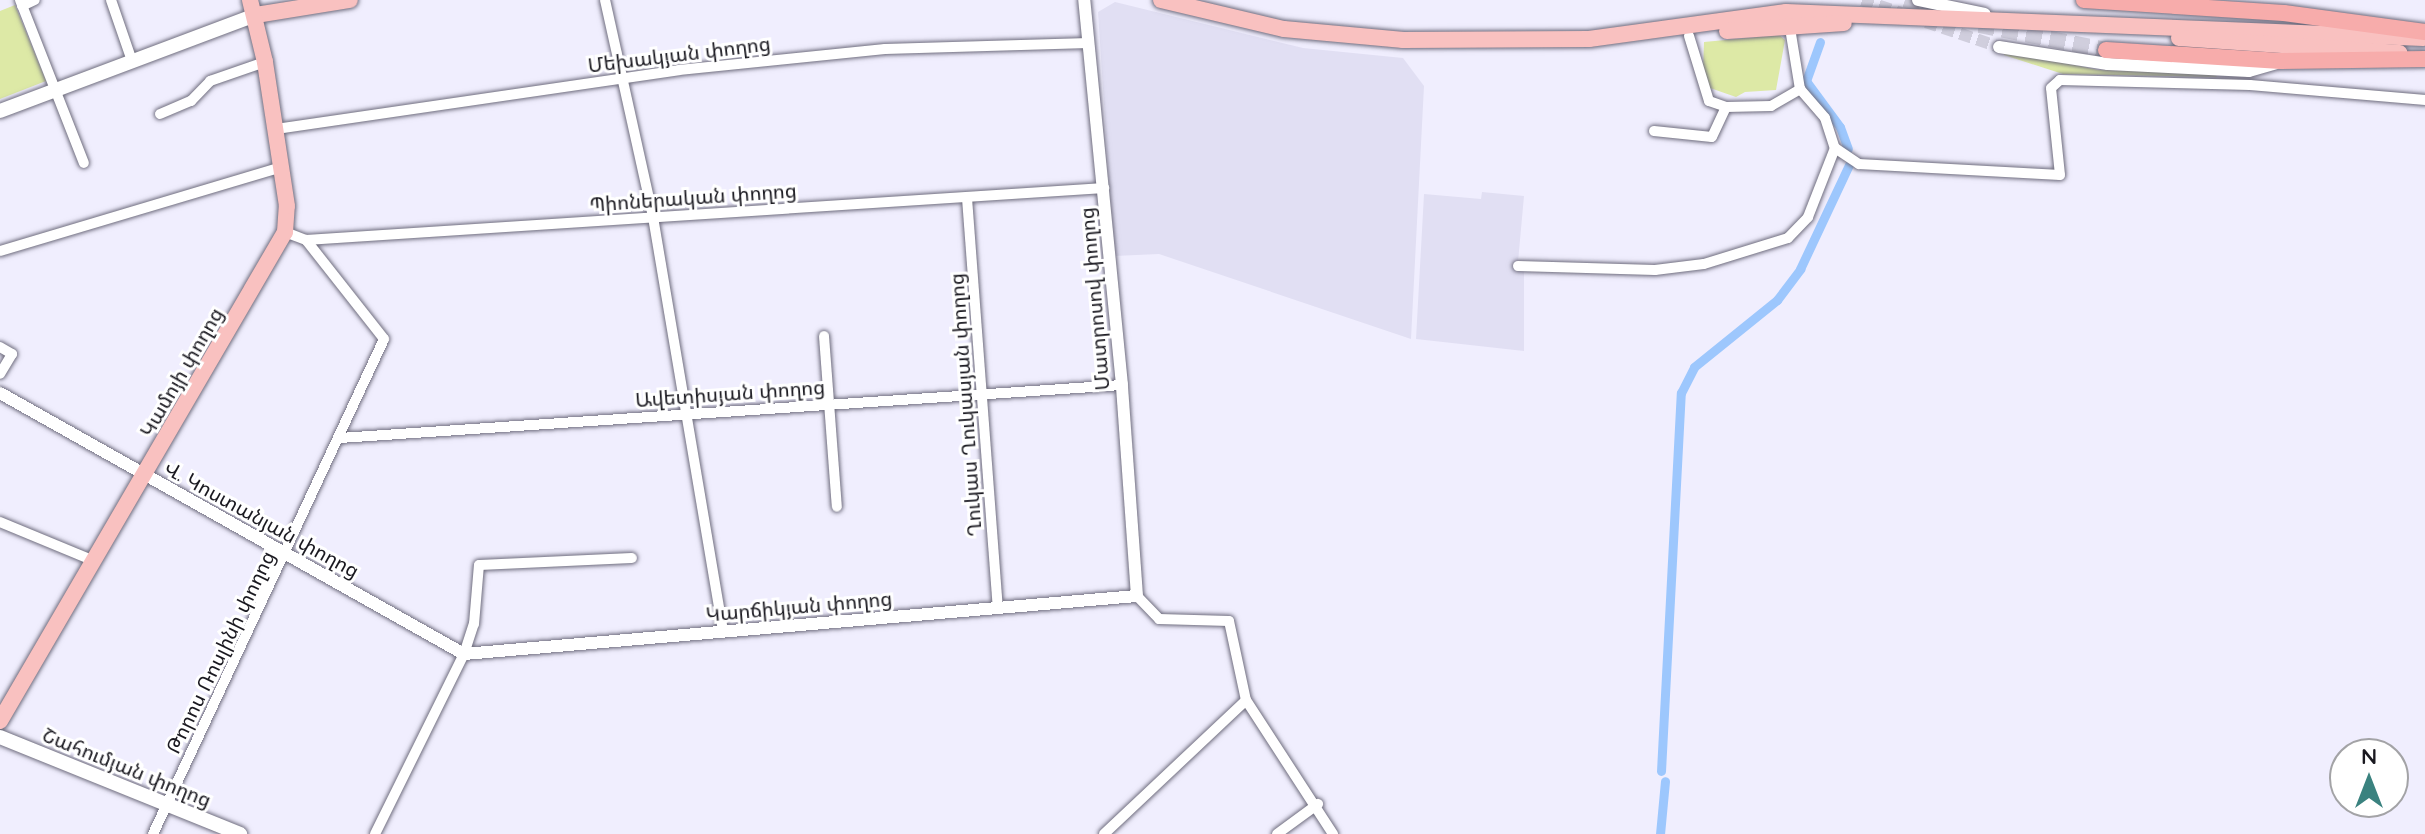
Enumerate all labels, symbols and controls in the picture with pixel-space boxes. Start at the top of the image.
street label: Մեխակյան փողոց [586,31,772,77]
street label: Պիոներական փողոց [589,178,797,216]
street label: Մատրոսով փողոց [1074,206,1114,392]
street label: Ղուկաս Ղուկասյան փողոց [944,273,986,537]
street label: Կամոյի փողոց [134,303,228,441]
street label: Ավետիսյան փողոց [634,374,826,412]
street label: Վ. Կոստանյան փողոց [160,455,364,583]
street label: Թորոս Ռոսլինի փողոց [160,547,280,757]
street label: Կարճիկյան փողոց [705,586,893,626]
street label: Շահումյան փողոց [39,722,215,812]
north arrow [2329,738,2409,818]
text: N [2361,742,2377,770]

